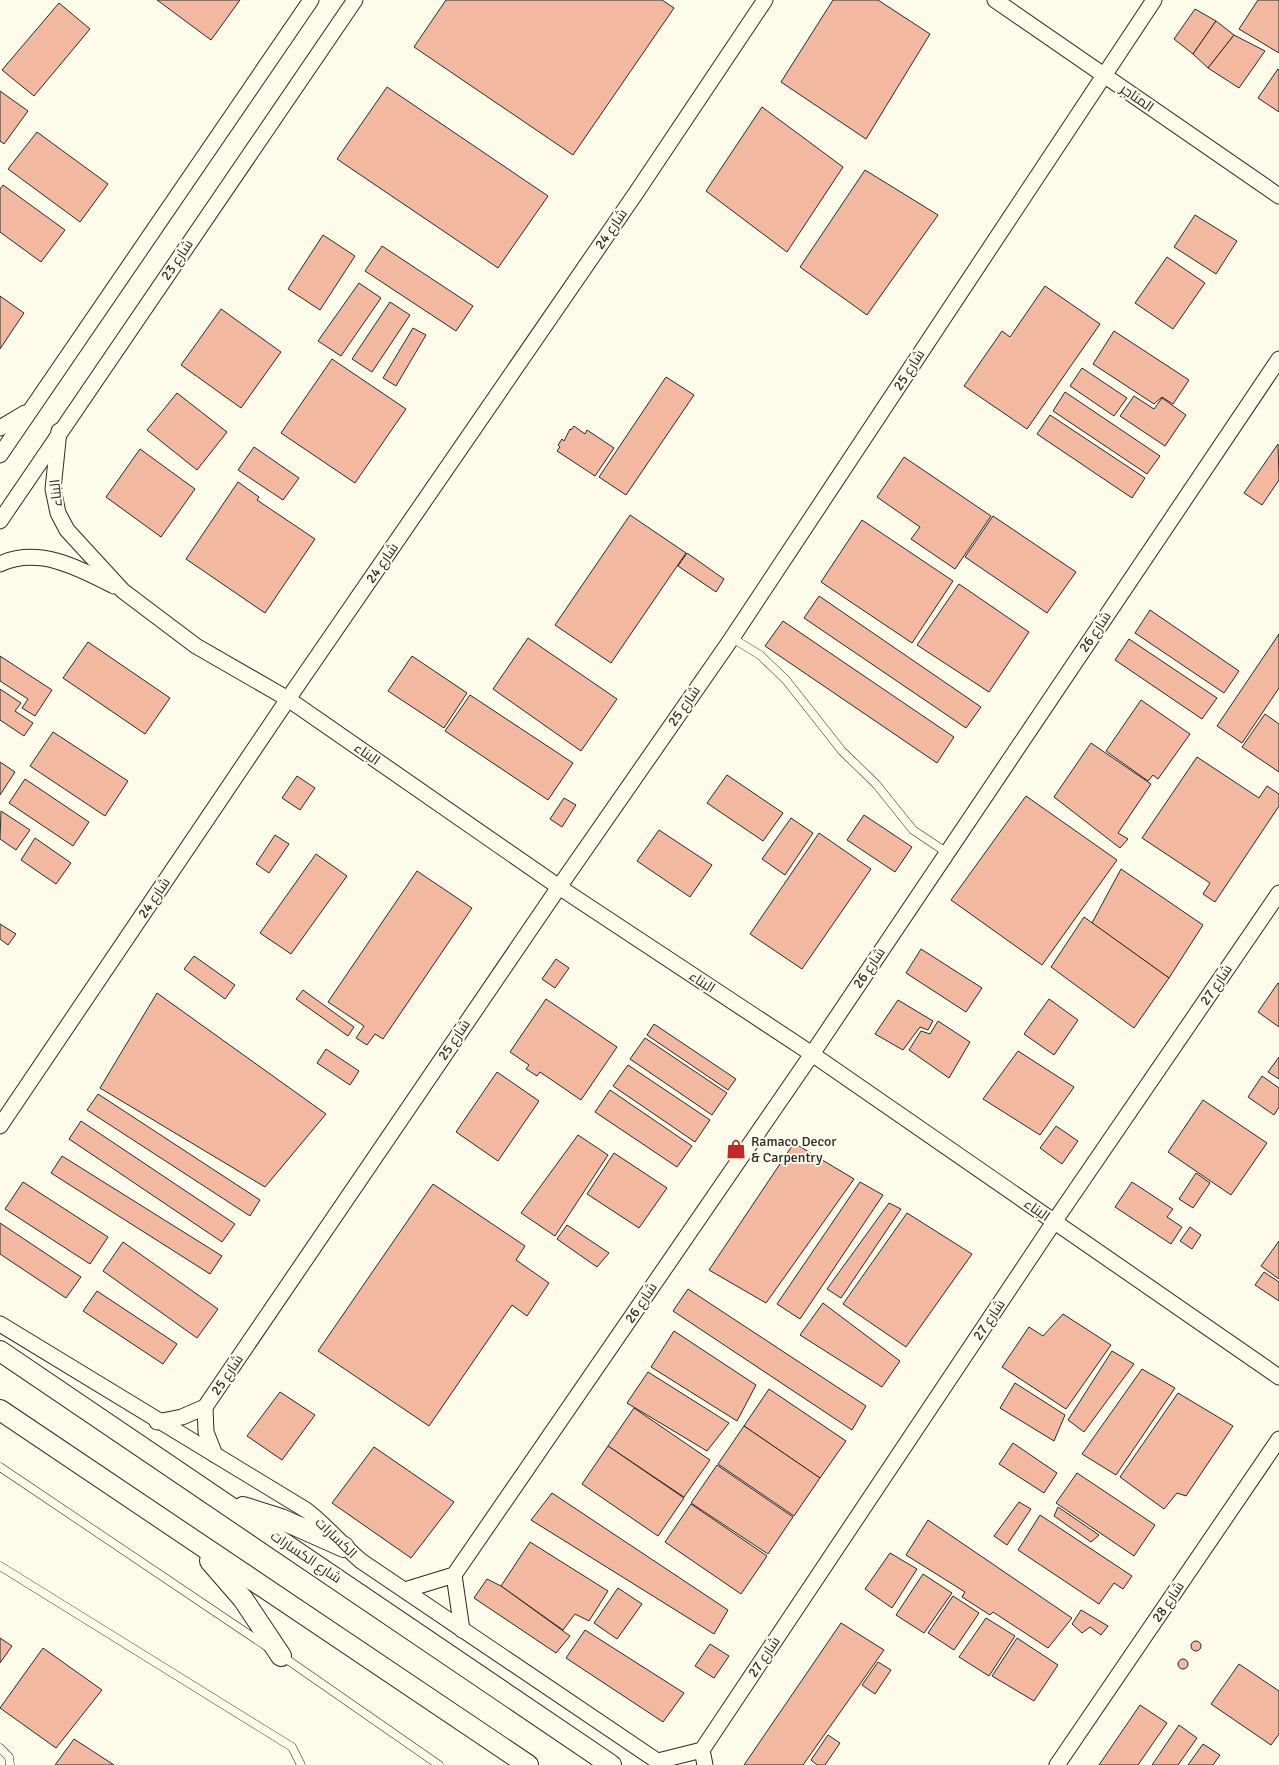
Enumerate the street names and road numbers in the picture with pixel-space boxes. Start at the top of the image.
street label: المناجر [1116,80,1157,116]
street label: شارع 24 [591,206,631,252]
street label: شارع 23 [157,236,197,284]
street label: شارع 25 [890,346,928,394]
street label: البناء [46,478,66,508]
street label: شارع 24 [362,540,402,586]
street label: شارع 26 [1075,608,1115,656]
street label: شارع 25 [664,683,704,729]
street label: البناء [351,739,383,769]
street label: شارع 24 [134,874,174,922]
street label: شارع 26 [849,944,889,992]
street label: شارع 27 [1196,961,1236,1009]
street label: البناء [686,967,718,997]
street label: شارع 25 [434,1016,474,1064]
street label: البناء [1021,1195,1053,1225]
street label: شارع 26 [621,1279,661,1327]
street label: شارع 27 [969,1296,1009,1344]
street label: شارع 25 [207,1351,247,1399]
street label: الكسارات [312,1514,360,1562]
street label: شارع الكسارات [267,1527,345,1587]
street label: شارع 28 [1148,1578,1188,1626]
street label: شارع 27 [744,1633,784,1681]

